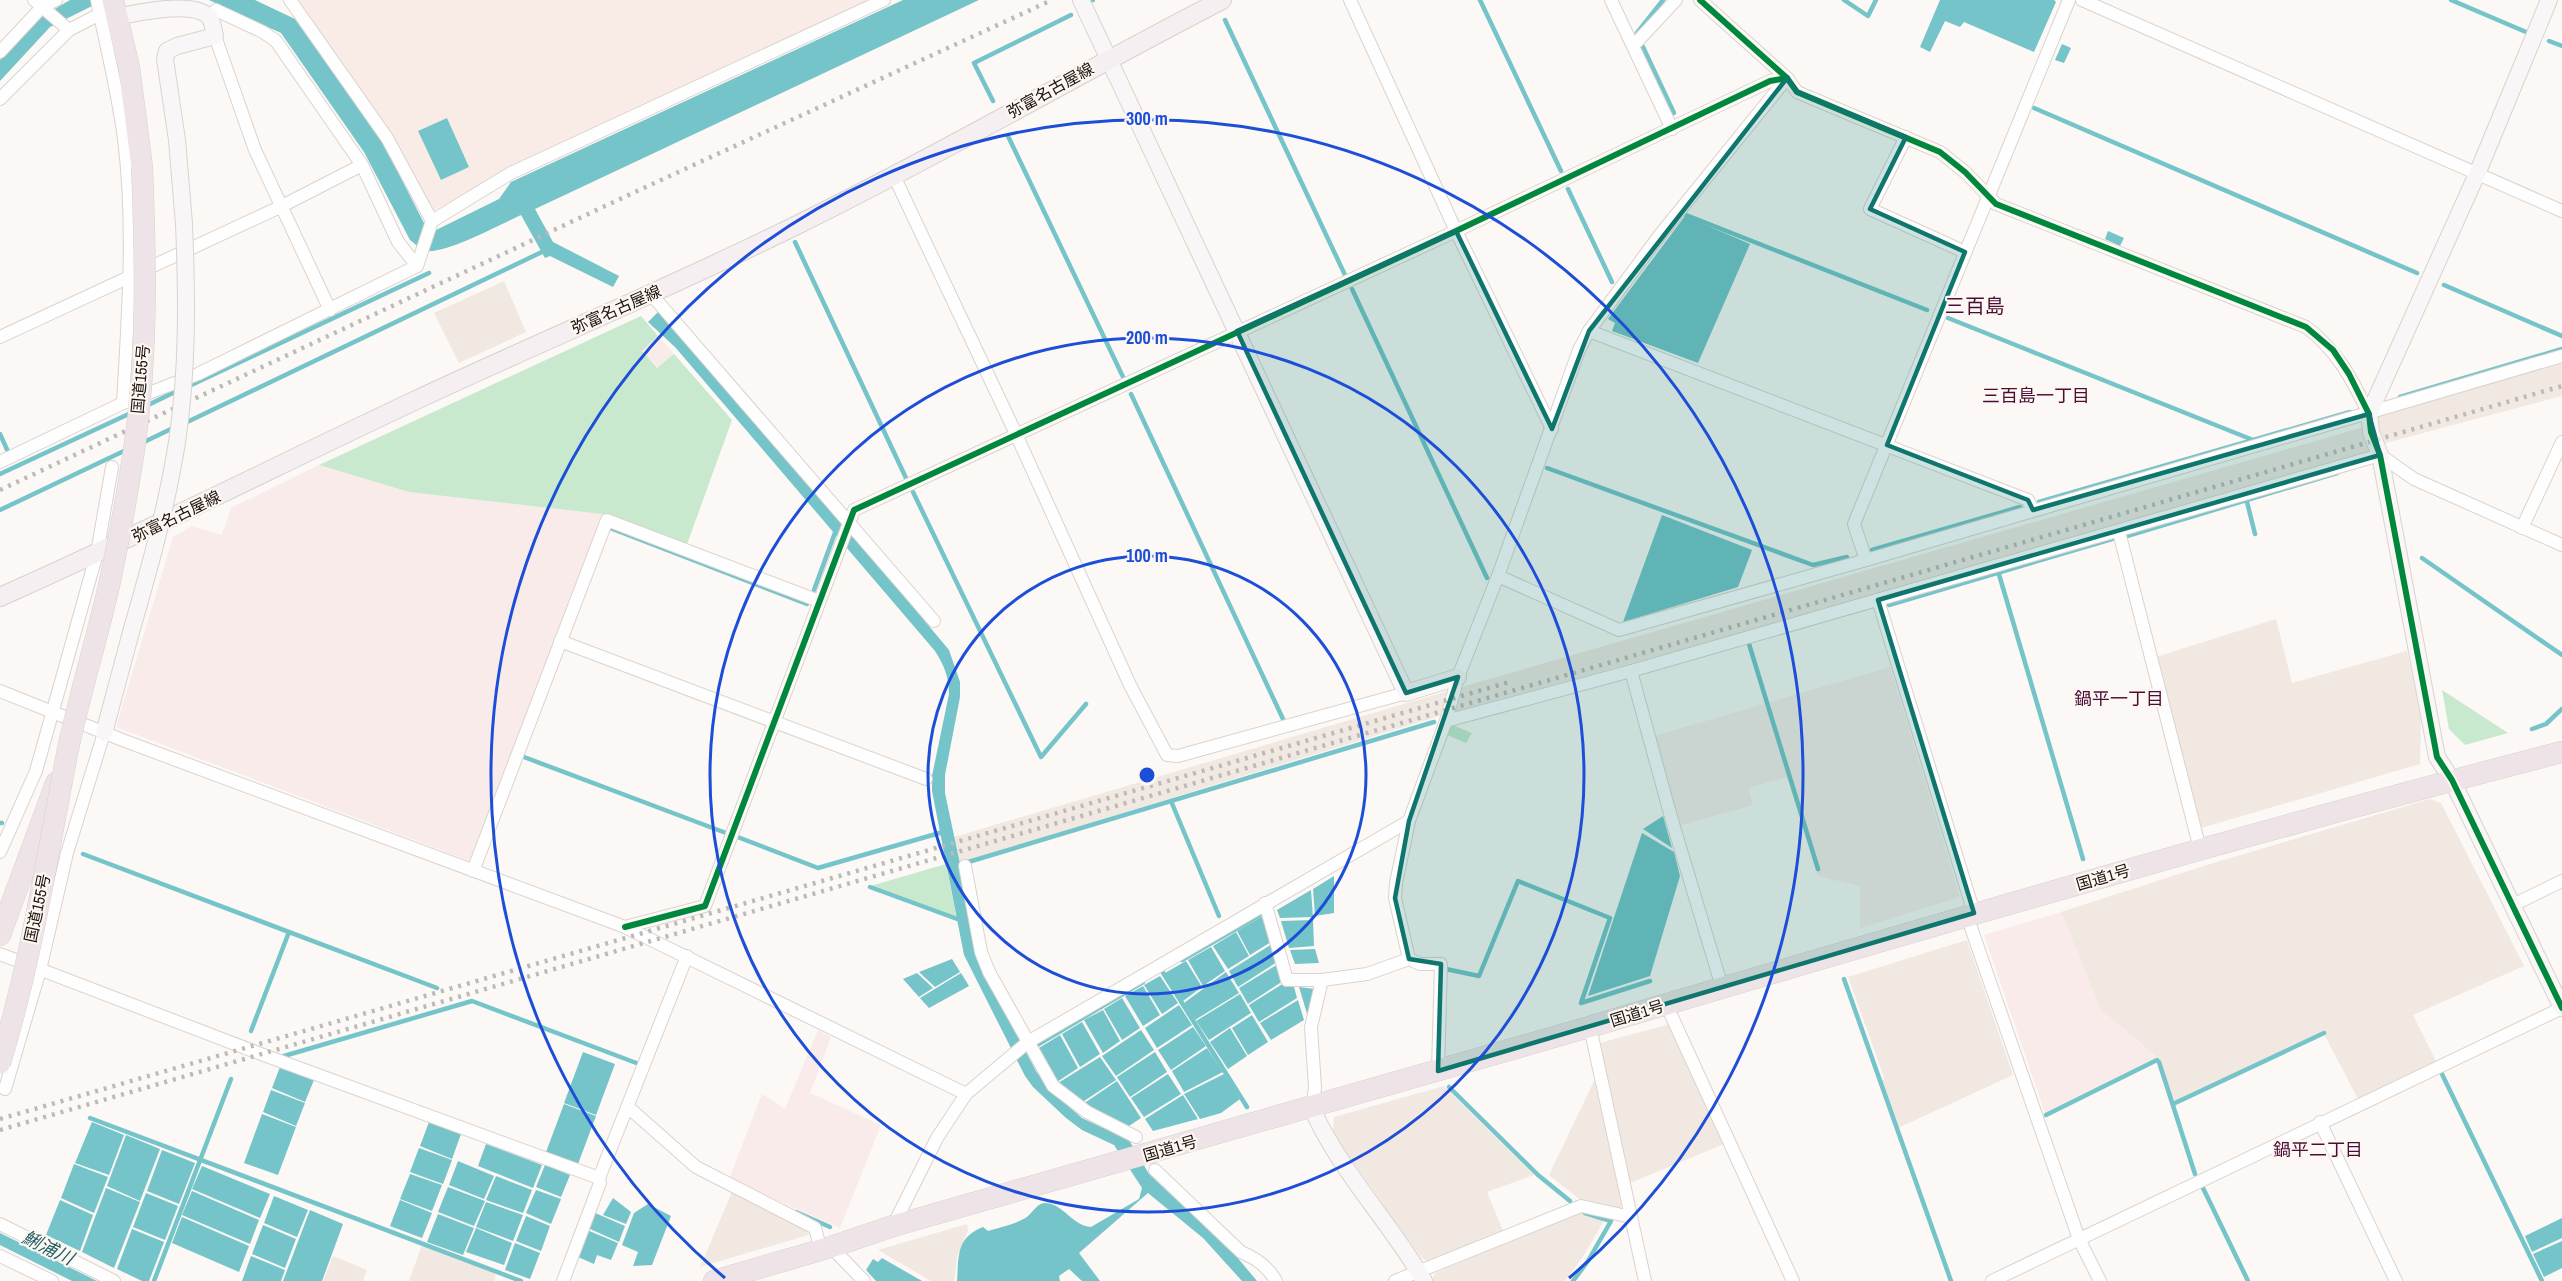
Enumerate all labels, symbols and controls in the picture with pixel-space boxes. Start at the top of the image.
street label: 弥富名古屋線 [1003,57,1097,123]
text: 300 m [1126,106,1168,131]
street label: 弥富名古屋線 [568,279,664,339]
district label: 三百島 [1945,292,2005,319]
text: 200 m [1126,325,1168,350]
street label: 国道155号 [126,343,154,415]
district label: 三百島一丁目 [1982,383,2090,408]
street label: 弥富名古屋線 [128,485,224,547]
text: 100 m [1126,543,1168,568]
district label: 鍋平一丁目 [2074,686,2164,711]
centre of rings [1137,765,1157,785]
street label: 国道1号 [2073,859,2133,895]
street label: 国道155号 [19,872,55,944]
street label: 国道1号 [1607,994,1667,1032]
street label: 国道1号 [1140,1130,1200,1166]
district label: 鍋平二丁目 [2273,1137,2363,1162]
water label: 鯏浦川 [18,1224,80,1271]

